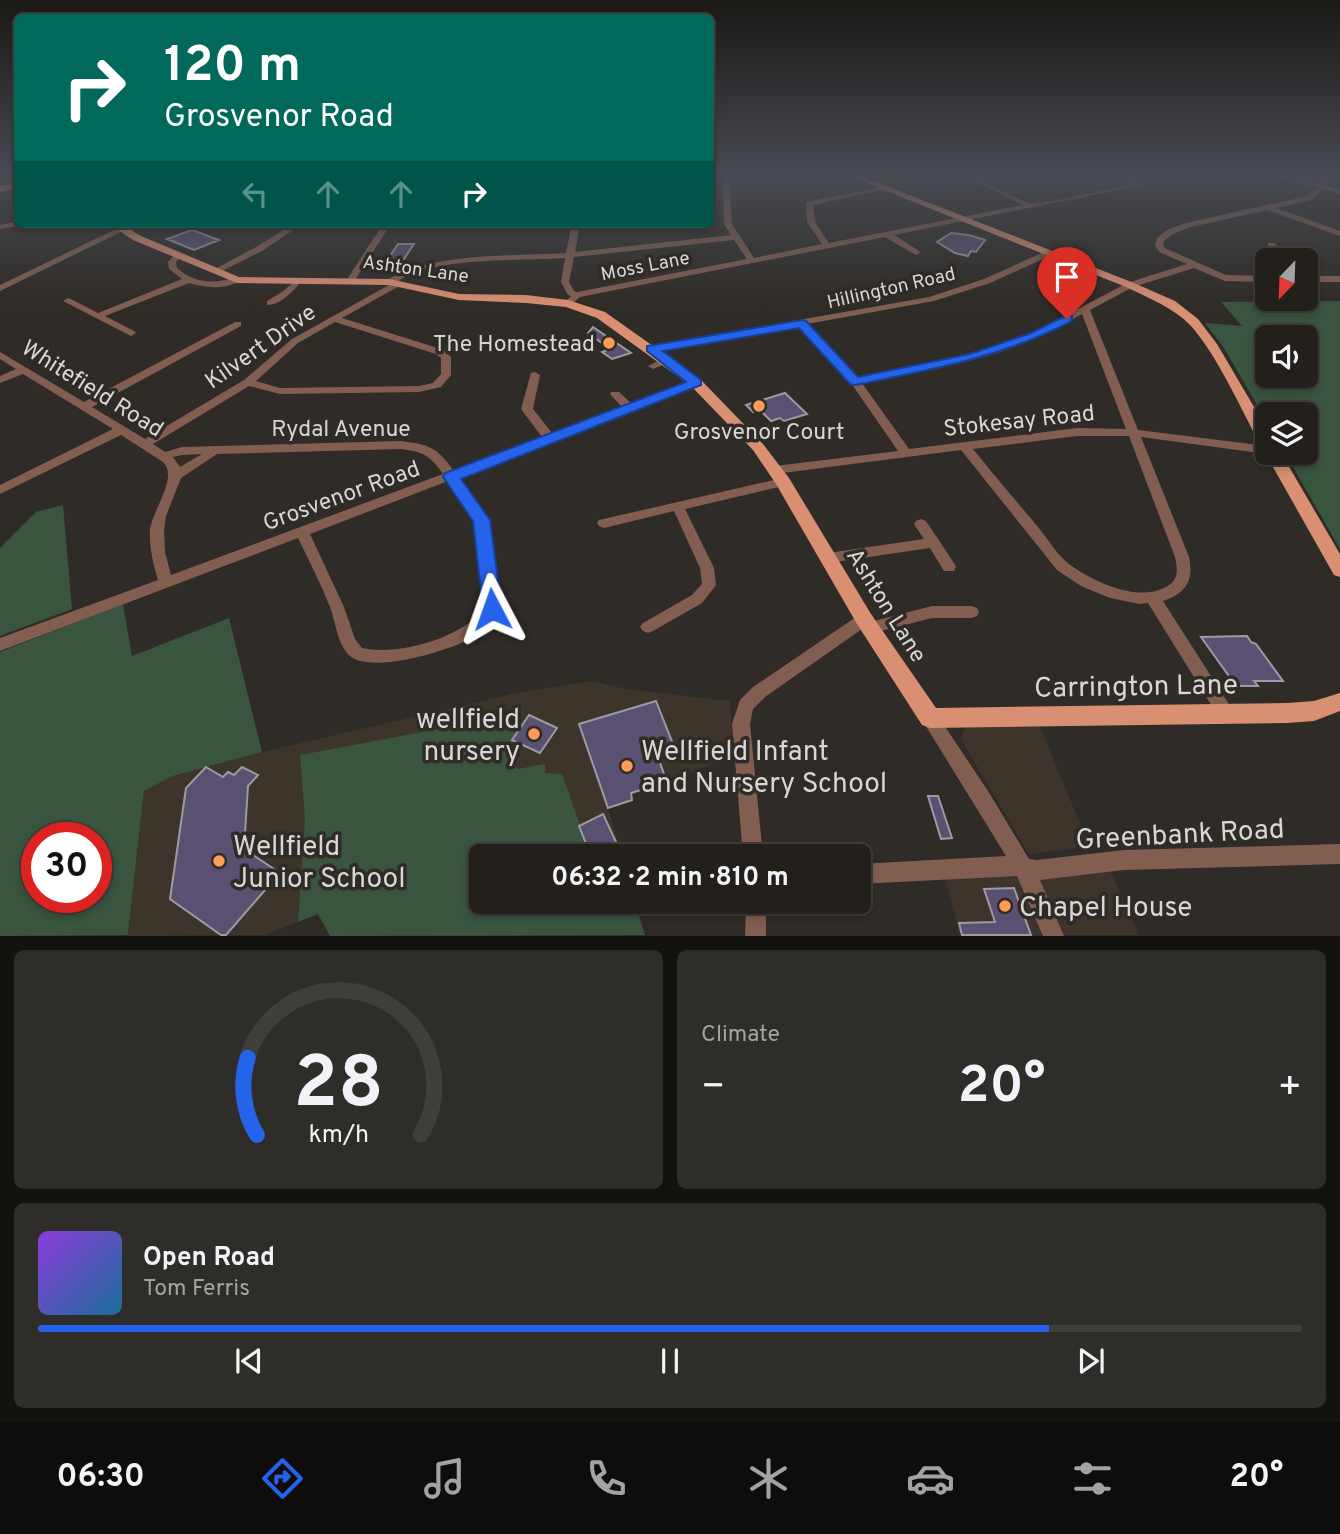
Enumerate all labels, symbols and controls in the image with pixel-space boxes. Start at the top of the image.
text: 120 m [164,37,301,99]
icon: right [49,42,140,133]
text: Grosvenor Road [164,98,394,138]
icon: left [236,175,274,213]
icon: ahead [309,175,347,213]
icon: ahead [382,175,420,213]
icon: right [455,175,493,213]
street label: Moss Lane [599,247,692,287]
pin [1037,247,1097,319]
north arrow [1255,248,1318,312]
map controls [1255,248,1318,465]
street label: Ashton Lane [361,251,470,289]
icon: arrive [1048,258,1086,296]
street label: Hillington Road [825,262,958,315]
street label: Kilvert Drive [200,299,323,397]
button: sound [1255,325,1318,388]
place label: The Homestead [433,331,595,360]
street label: Whitefield Road [15,335,168,445]
marker: The Homestead [601,335,617,351]
marker: Grosvenor Court [751,398,767,414]
street label: Stokesay Road [942,400,1096,445]
button: layers [1255,402,1318,465]
street label: Rydal Avenue [271,416,411,445]
place label: Grosvenor Court [674,419,844,448]
street label: Grosvenor Road [259,455,424,539]
street label: Ashton Lane [838,544,931,669]
position arrow [455,572,529,646]
street label: Carrington Lane [1034,668,1238,708]
place label: wellfield nursery [416,703,520,771]
marker: wellfield nursery [526,726,542,742]
place label: Wellfield Infant and Nursery School [641,735,887,803]
marker: Wellfield Infant and Nursery School [619,758,635,774]
street label: Greenbank Road [1075,813,1286,859]
speed limit sign: 30 [21,822,112,913]
place label: Wellfield Junior School [233,830,406,898]
marker: Wellfield Junior School [211,853,227,869]
text: 06:32 · 2 min · 810 m [551,862,789,895]
place label: Chapel House [1019,891,1192,927]
marker: Chapel House [997,898,1013,914]
text: Climate [701,1021,780,1050]
text: 28 [293,1042,384,1134]
text: 20° [958,1055,1045,1121]
text: − [701,1064,726,1113]
text: + [1277,1064,1302,1113]
text: km/h [308,1120,369,1152]
text: Open Road [143,1242,275,1275]
text: Tom Ferris [143,1275,250,1304]
icon: previous [230,1342,268,1380]
icon: pause [651,1342,689,1380]
icon: next [1072,1342,1110,1380]
icon: directions [258,1454,307,1503]
icon: music [420,1454,469,1503]
icon: phone [582,1454,631,1503]
icon: climate [744,1454,793,1503]
icon: car [906,1454,955,1503]
icon: filters [1068,1454,1117,1503]
text: 06:30 [56,1458,145,1498]
text: 20° [1229,1458,1283,1498]

